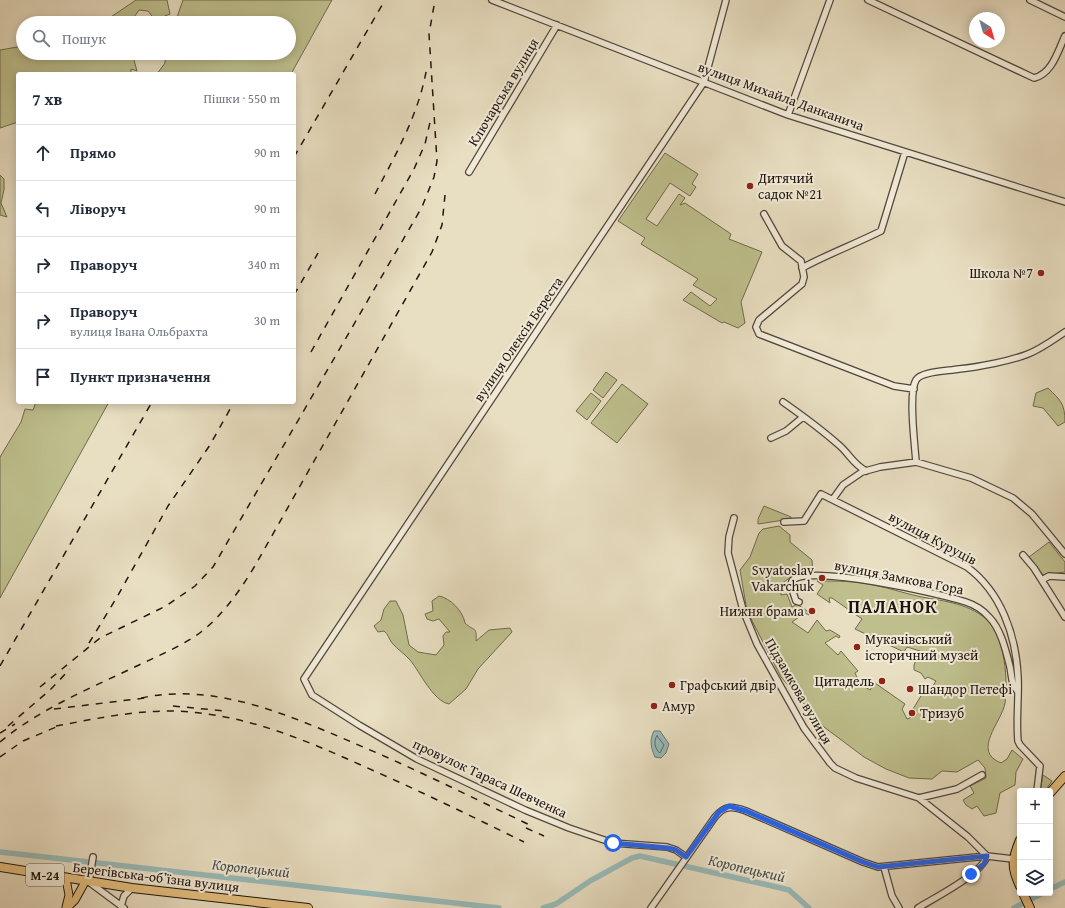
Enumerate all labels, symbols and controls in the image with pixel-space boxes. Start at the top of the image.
north arrow [969,12,1005,48]
search box [16,16,296,60]
icon: search [30,27,52,49]
text: Пошук [62,28,106,49]
street label: Ключарська вулиця [463,34,543,150]
street label: вулиця Михайла Данканича [695,57,867,135]
text: 7 хв [32,86,62,111]
text: Пішки · 550 m [203,89,280,108]
icon: ahead [32,142,54,164]
text: Прямо [70,142,116,163]
text: 90 m [254,143,280,162]
place label: Дитячий садок №21 [757,168,823,204]
marker: Дитячий садок №21 [745,181,755,191]
icon: left [32,198,54,220]
text: Ліворуч [70,198,126,219]
text: 90 m [254,199,280,218]
icon: right [32,254,54,276]
text: Праворуч [70,254,137,275]
text: 340 m [248,255,280,274]
place label: Школа №7 [969,263,1033,283]
marker: Школа №7 [1036,268,1046,278]
street label: вулиця Олексія Береста [469,272,568,405]
text: Праворуч [70,301,137,322]
icon: right [32,310,54,332]
text: 30 m [254,311,280,330]
text: вулиця Івана Ольбрахта [70,322,208,341]
icon: arrive [32,366,54,388]
text: Пункт призначення [70,366,211,387]
street label: вулиця Куруців [885,506,981,570]
street label: вулиця Замкова Гора [833,555,966,599]
place label: Svyatoslav Vakarchuk [751,560,815,596]
marker: Svyatoslav Vakarchuk [817,573,827,583]
district label: ПАЛАНОК [848,593,938,620]
place label: Нижня брама [720,601,804,621]
marker: Нижня брама [807,606,817,616]
place label: Мукачівський історичний музей [865,629,978,665]
street label: Підзамкова вулиця [760,634,838,748]
marker: Мукачівський історичний музей [852,642,862,652]
place label: Цитадель [815,671,874,691]
place label: Графський двір [680,675,777,695]
marker: Цитадель [877,676,887,686]
place label: Шандор Петефі [918,679,1012,699]
marker: Графський двір [667,680,677,690]
marker: Шандор Петефі [905,684,915,694]
place label: Амур [662,696,696,716]
marker: Амур [649,701,659,711]
place label: Тризуб [920,703,964,723]
marker: Тризуб [907,708,917,718]
street label: провулок Тараса Шевченка [410,733,571,823]
map controls [1017,788,1053,896]
button: + [1017,788,1053,824]
button: − [1017,824,1053,860]
route start [604,834,622,852]
water label: Коропецький [706,849,788,887]
water label: Коропецький [211,853,291,883]
street label: Берегівська-обʼїзна вулиця [72,857,240,897]
button: layers [1017,860,1053,896]
road number: М-24 [26,864,64,886]
route end [962,865,980,883]

